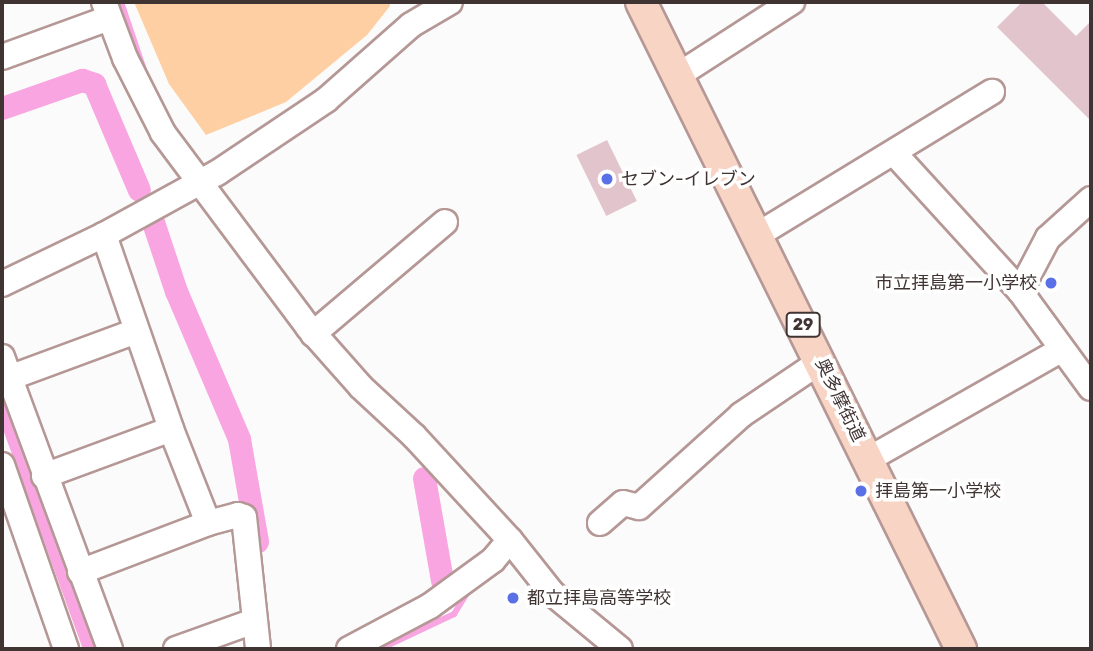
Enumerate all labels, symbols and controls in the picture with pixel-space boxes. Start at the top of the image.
place label: セブン-イレブン [621,168,756,190]
marker: セブン-イレブン [599,171,615,187]
place label: 市立拝島第一小学校 [875,272,1037,294]
marker: 市立拝島第一小学校 [1043,275,1059,291]
road number: 29 [786,312,820,338]
street label: 奥多摩街道 [811,355,869,445]
place label: 拝島第一小学校 [875,480,1001,502]
marker: 拝島第一小学校 [853,483,869,499]
place label: 都立拝島高等学校 [527,587,671,609]
marker: 都立拝島高等学校 [505,590,521,606]

